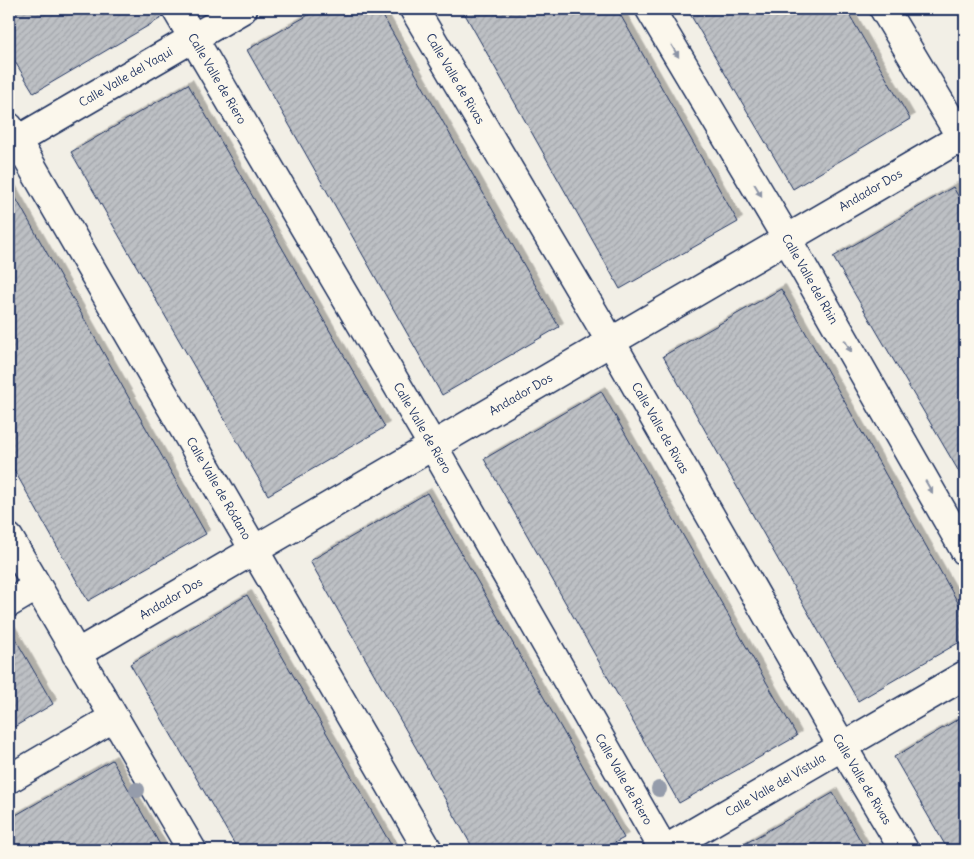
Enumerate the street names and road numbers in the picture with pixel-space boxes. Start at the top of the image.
street label: Calle Valle de Rivas [423,30,488,127]
street label: Calle Valle de Riero [185,31,250,127]
street label: Calle Valle del Yaqui [76,44,175,110]
street label: Andador Dos [836,165,905,214]
street label: Calle Valle del Rhin [779,231,842,327]
street label: Andador Dos [486,370,555,418]
street label: Calle Valle de Rivas [629,379,693,476]
street label: Calle Valle de Riero [390,380,455,476]
street label: Calle Valle de Ródano [183,434,255,543]
street label: Andador Dos [136,574,205,622]
street label: Calle Valle de Riero [592,731,656,828]
street label: Calle Valle de Rivas [830,731,895,827]
street label: Calle Valle del Vístula [723,750,828,820]

